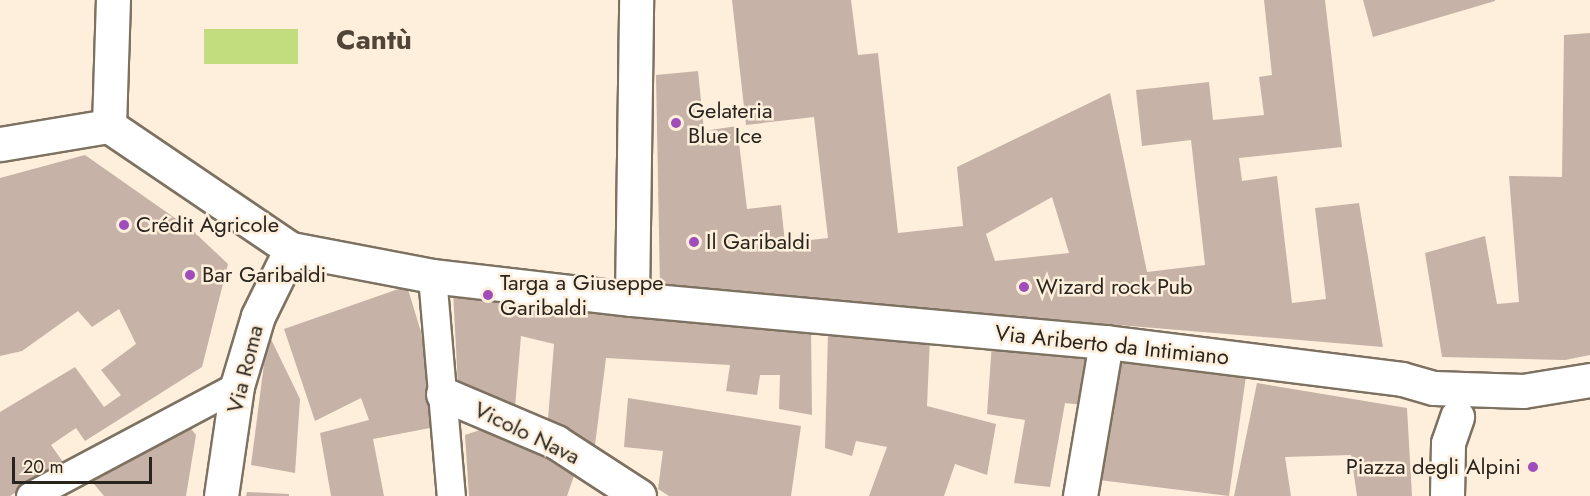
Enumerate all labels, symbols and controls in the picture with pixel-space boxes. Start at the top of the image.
district label: Cantù [336,23,412,57]
place label: Gelateria Blue Ice [688,97,772,148]
marker: Gelateria Blue Ice [669,116,683,130]
place label: Crédit Agricole [136,212,279,238]
marker: Crédit Agricole [117,218,131,232]
place label: Il Garibaldi [706,229,810,255]
marker: Il Garibaldi [687,235,701,249]
place label: Bar Garibaldi [202,262,326,288]
marker: Bar Garibaldi [183,268,197,282]
place label: Targa a Giuseppe Garibaldi [500,269,664,320]
place label: Wizard rock Pub [1036,274,1193,300]
marker: Wizard rock Pub [1017,280,1031,294]
marker: Targa a Giuseppe Garibaldi [481,288,495,302]
street label: Via Ariberto da Intimiano [994,320,1230,370]
street label: Via Roma [221,322,269,416]
street label: Vicolo Nava [470,396,584,470]
scale bar [15,445,154,483]
text: 20 m [23,454,63,480]
place label: Piazza degli Alpini [1346,454,1521,480]
marker: Piazza degli Alpini [1526,460,1540,474]

